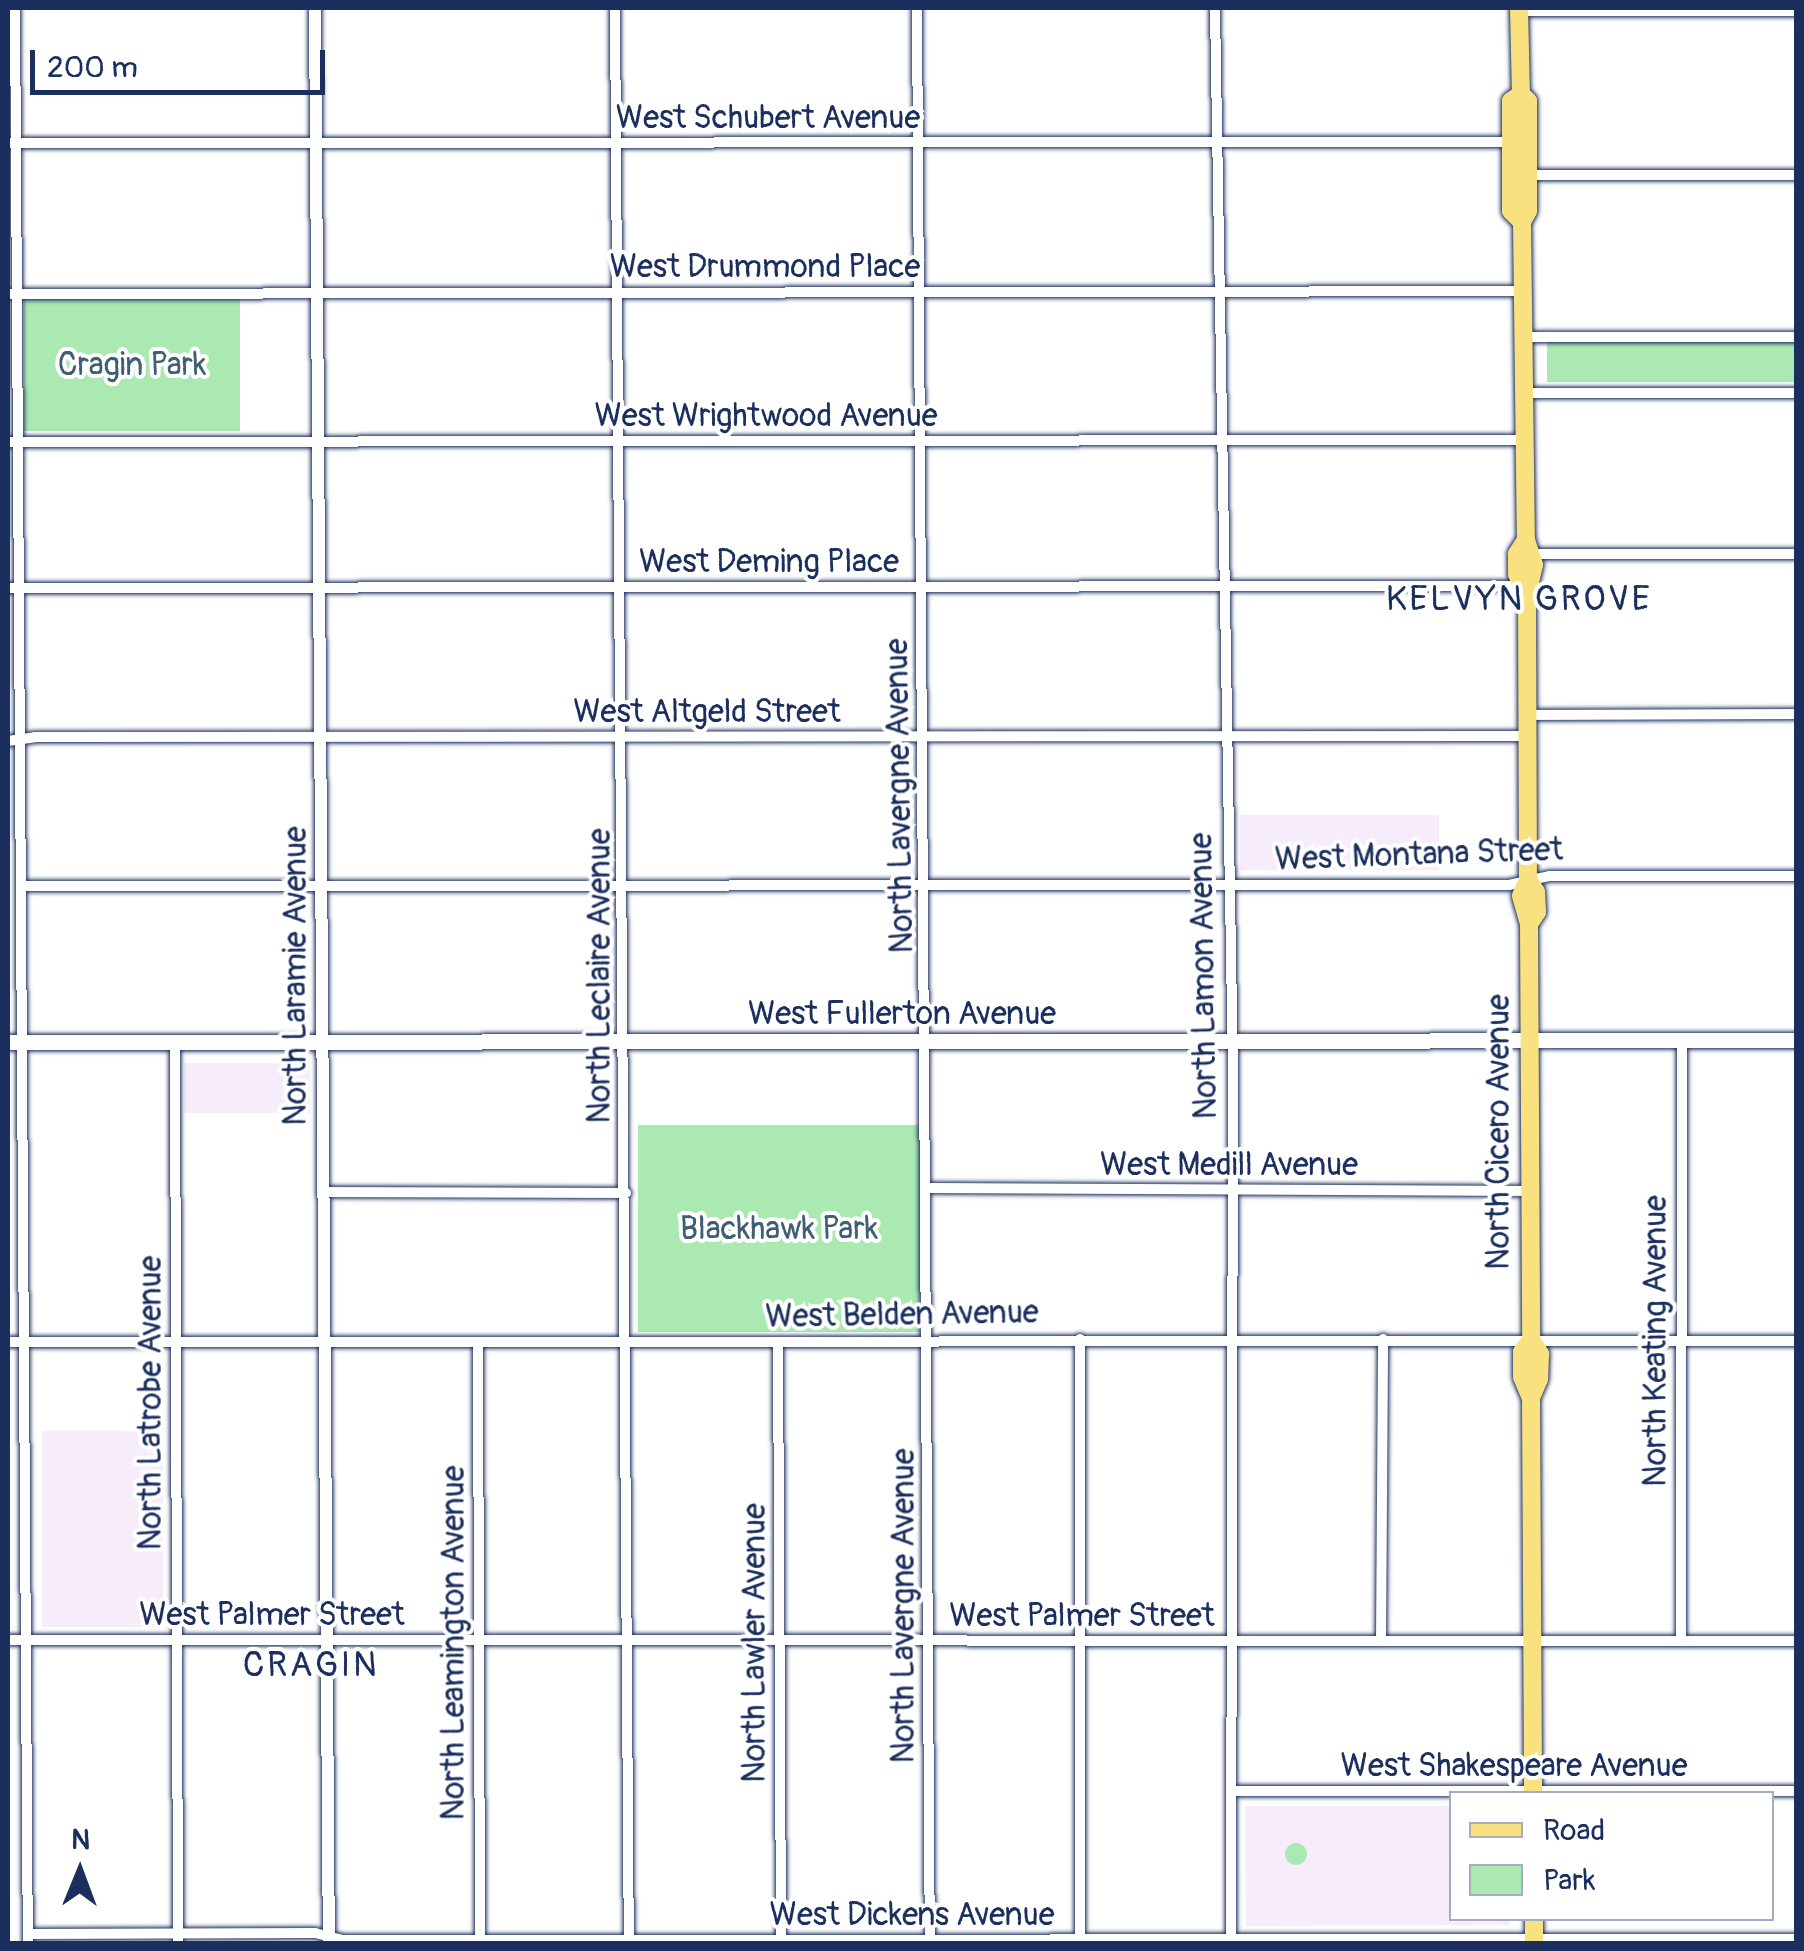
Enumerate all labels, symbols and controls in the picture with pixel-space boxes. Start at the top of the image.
scale bar [35,30,330,92]
text: 200 m [47,49,138,86]
street label: West Schubert Avenue [616,99,920,137]
street label: West Drummond Place [610,248,920,286]
park label: Cragin Park [58,346,206,384]
street label: West Wrightwood Avenue [594,397,938,435]
street label: West Deming Place [639,543,899,581]
district label: KELVYN GROVE [1386,578,1652,620]
street label: North Lavergne Avenue [878,638,922,954]
street label: West Altgeld Street [573,693,841,731]
street label: North Laramie Avenue [277,826,315,1126]
street label: North Leclaire Avenue [581,828,619,1124]
street label: West Montana Street [1274,831,1564,879]
street label: North Lamon Avenue [1182,832,1226,1120]
street label: North Cicero Avenue [1480,994,1518,1270]
street label: West Fullerton Avenue [748,995,1056,1033]
street label: West Medill Avenue [1100,1146,1358,1184]
street label: North Keating Avenue [1637,1195,1675,1487]
park label: Blackhawk Park [680,1210,878,1248]
street label: North Latrobe Avenue [132,1256,170,1550]
street label: West Belden Avenue [765,1293,1039,1337]
street label: North Lavergne Avenue [885,1449,923,1763]
street label: North Leamington Avenue [435,1466,473,1820]
street label: North Lawler Avenue [736,1503,774,1783]
street label: West Palmer Street [139,1596,405,1634]
street label: West Palmer Street [949,1597,1215,1635]
district label: CRAGIN [243,1644,379,1686]
street label: West Shakespeare Avenue [1341,1747,1687,1785]
legend [1449,1791,1774,1921]
text: Road [1543,1812,1605,1849]
north arrow [30,1821,130,1921]
text: N [71,1823,90,1858]
text: Park [1543,1862,1596,1899]
street label: West Dickens Avenue [770,1896,1054,1934]

